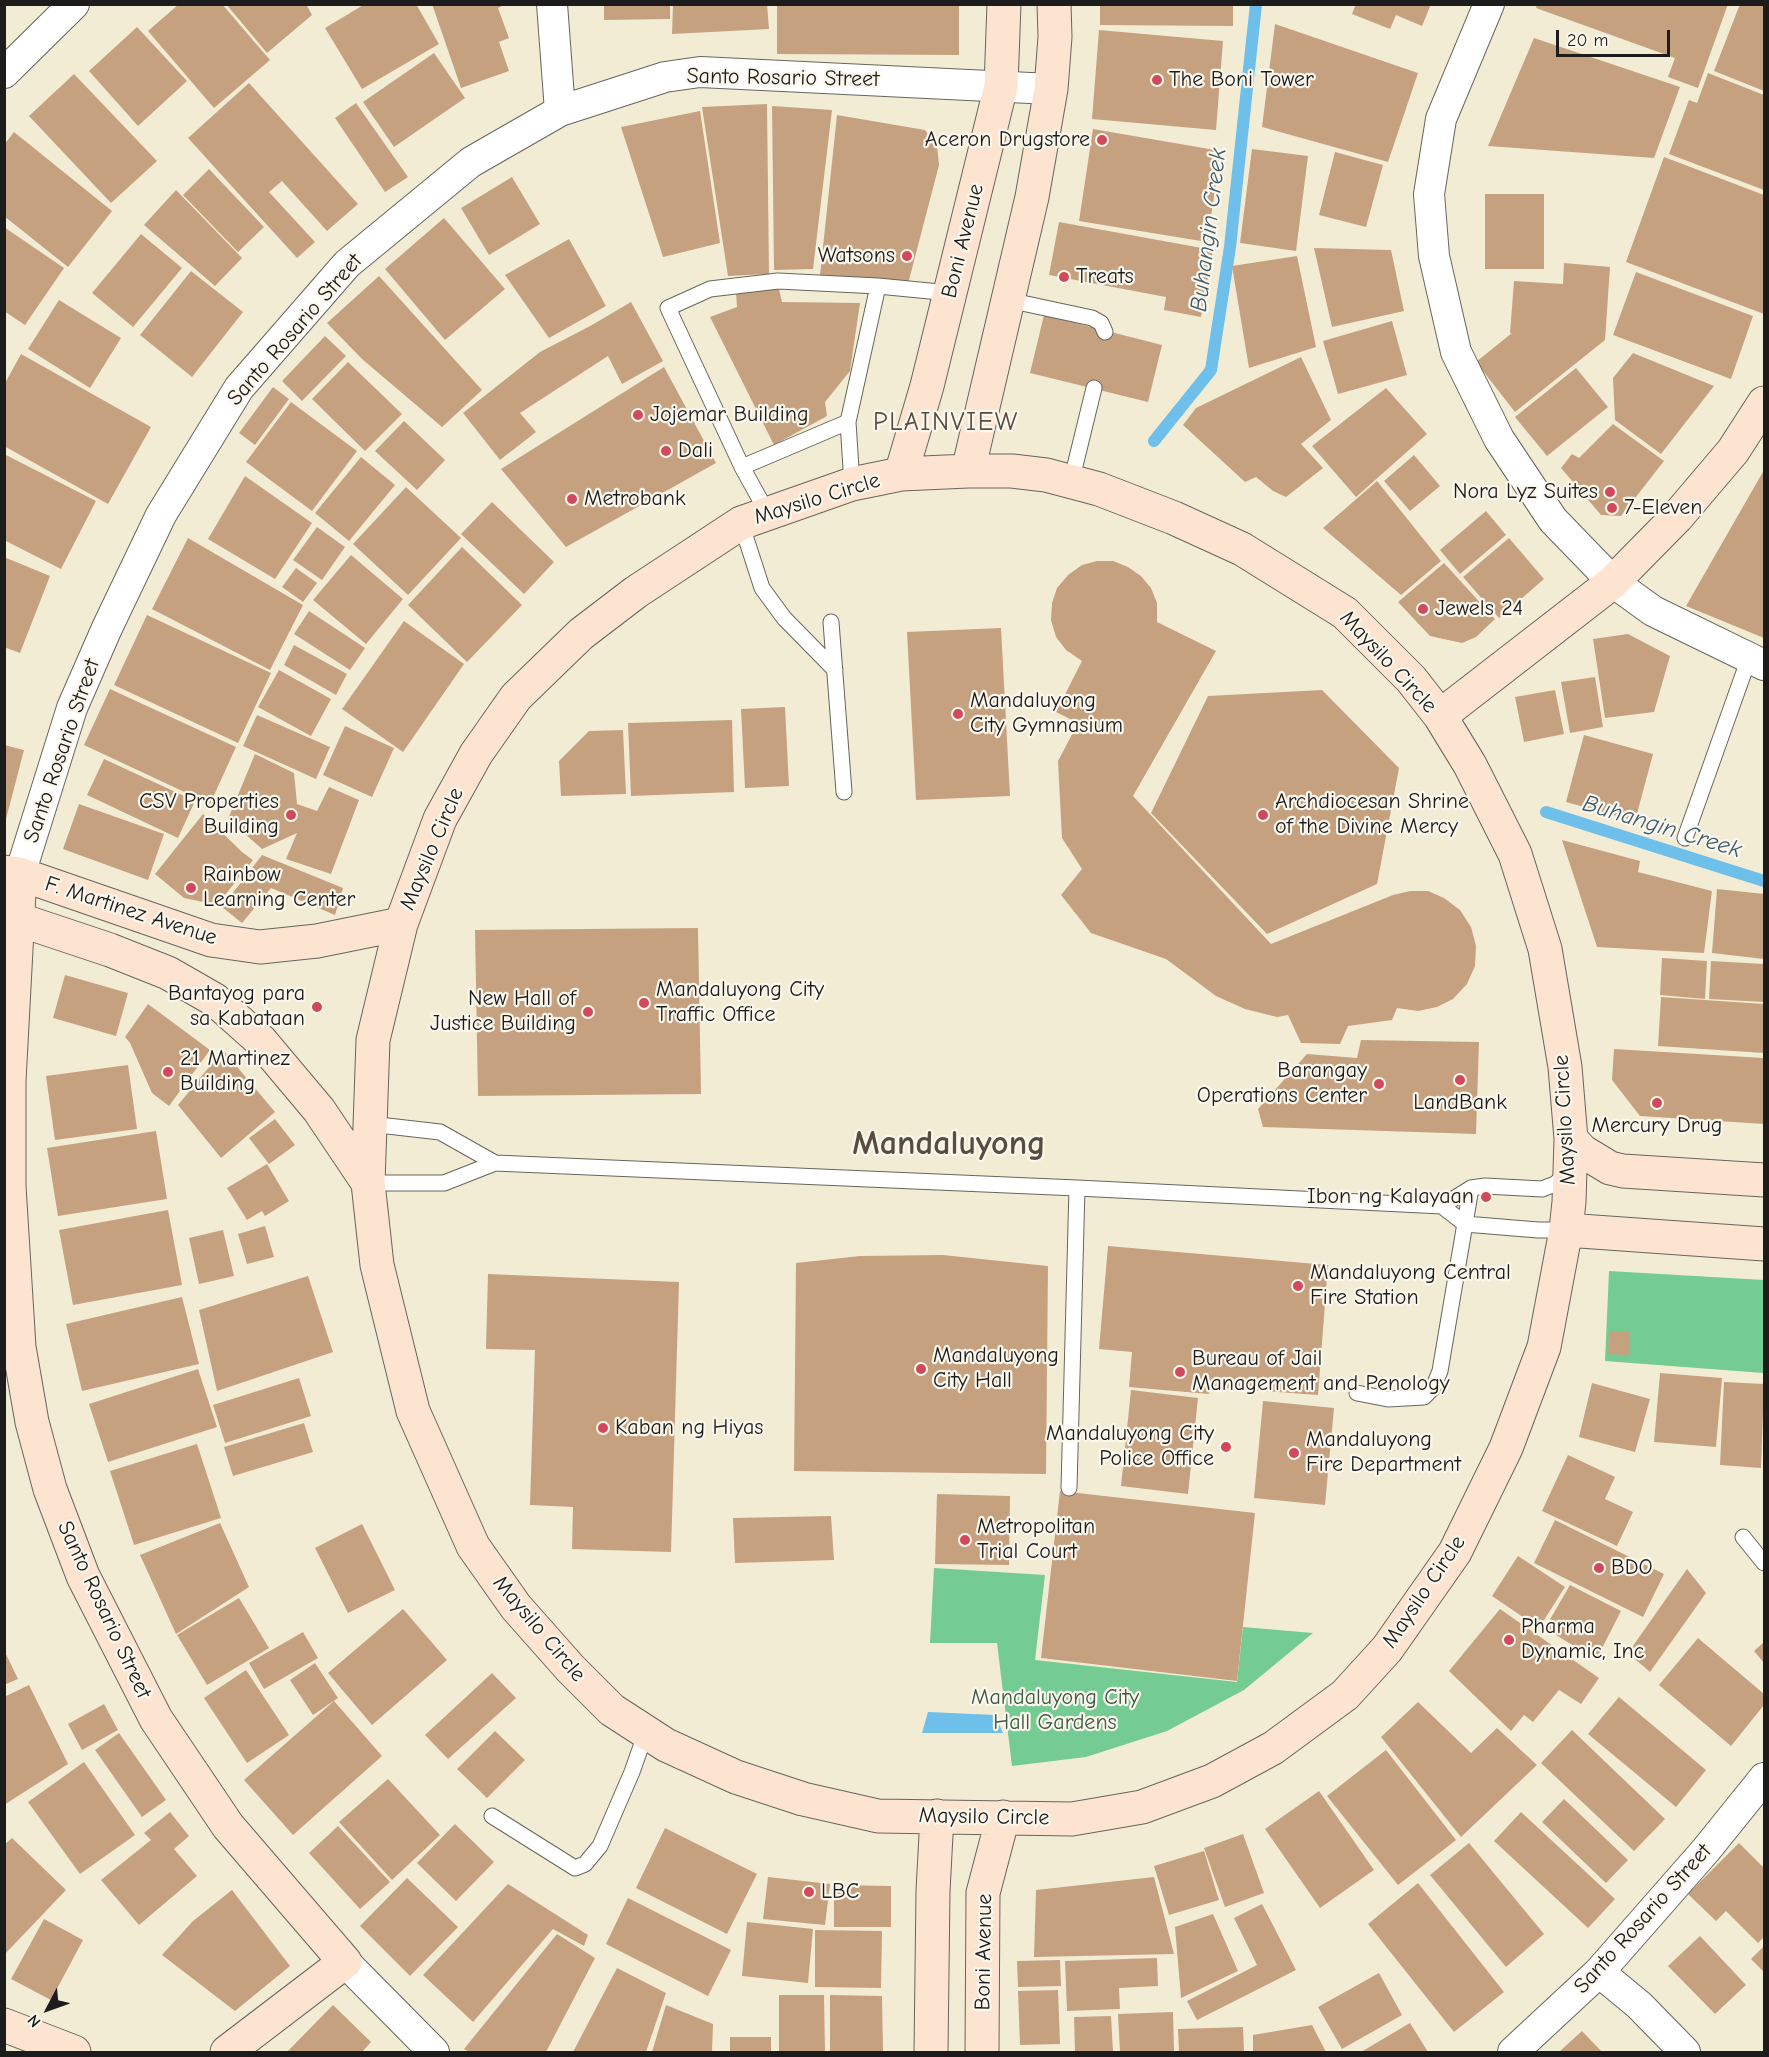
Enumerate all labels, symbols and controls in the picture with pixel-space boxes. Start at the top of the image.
scale bar [1559,18,1673,56]
text: 20 m [1567,30,1608,51]
street label: Santo Rosario Street [686,63,880,93]
place label: The Boni Tower [1169,67,1314,93]
marker: The Boni Tower [1150,73,1164,87]
place label: Aceron Drugstore [925,127,1090,153]
marker: Aceron Drugstore [1095,133,1109,147]
water label: Buhangin Creek [1185,147,1233,313]
street label: Boni Avenue [936,181,990,301]
place label: Watsons [818,243,895,269]
street label: Santo Rosario Street [222,249,368,411]
marker: Watsons [900,249,914,263]
place label: Treats [1076,264,1134,290]
marker: Treats [1057,270,1071,284]
place label: Jojemar Building [650,402,809,428]
district label: PLAINVIEW [873,407,1019,439]
marker: Jojemar Building [631,408,645,422]
place label: Dali [678,438,713,464]
marker: Dali [659,444,673,458]
street label: Maysilo Circle [751,467,883,531]
place label: Nora Lyz Suites [1453,479,1598,505]
marker: Nora Lyz Suites [1603,485,1617,499]
place label: Metrobank [584,486,686,512]
marker: Metrobank [565,492,579,506]
place label: 7-Eleven [1624,495,1703,521]
marker: 7-Eleven [1605,501,1619,515]
place label: Jewels 24 [1435,596,1523,622]
marker: Jewels 24 [1416,602,1430,616]
street label: Maysilo Circle [1334,605,1442,719]
street label: Santo Rosario Street [18,656,106,846]
place label: Mandaluyong City Gymnasium [970,688,1123,740]
marker: Mandaluyong City Gymnasium [951,707,965,721]
street label: Maysilo Circle [394,784,470,914]
place label: CSV Properties Building [139,789,279,840]
place label: Archdiocesan Shrine of the Divine Mercy [1275,789,1469,840]
water label: Buhangin Creek [1579,789,1745,865]
marker: CSV Properties Building [284,808,298,822]
marker: Archdiocesan Shrine of the Divine Mercy [1256,808,1270,822]
place label: Rainbow Learning Center [203,862,355,914]
street label: F. Martinez Avenue [42,871,220,951]
marker: Rainbow Learning Center [184,881,198,895]
place label: Mandaluyong City Traffic Office [656,977,824,1028]
place label: Bantayog para sa Kabataan [168,981,305,1032]
place label: New Hall of Justice Building [430,986,576,1038]
marker: Mandaluyong City Traffic Office [637,996,651,1010]
marker: Bantayog para sa Kabataan [310,1000,324,1014]
marker: New Hall of Justice Building [581,1005,595,1019]
place label: 21 Martinez Building [180,1046,290,1098]
street label: Maysilo Circle [1548,1054,1582,1186]
place label: Barangay Operations Center [1197,1058,1367,1110]
marker: 21 Martinez Building [161,1065,175,1079]
marker: LandBank [1453,1073,1467,1087]
marker: Barangay Operations Center [1372,1077,1386,1091]
place label: LandBank [1413,1090,1507,1116]
marker: Mercury Drug [1650,1096,1664,1110]
place label: Mercury Drug [1592,1113,1722,1139]
district label: Mandaluyong [852,1124,1046,1164]
place label: Ibon ng Kalayaan [1307,1184,1474,1210]
marker: Ibon ng Kalayaan [1479,1190,1493,1204]
place label: Mandaluyong Central Fire Station [1310,1260,1511,1312]
marker: Mandaluyong Central Fire Station [1291,1279,1305,1293]
place label: Mandaluyong City Hall [933,1343,1059,1394]
place label: Bureau of Jail Management and Penology [1192,1346,1450,1398]
marker: Mandaluyong City Hall [914,1362,928,1376]
marker: Bureau of Jail Management and Penology [1173,1365,1187,1379]
place label: Kaban ng Hiyas [615,1415,763,1441]
marker: Kaban ng Hiyas [596,1421,610,1435]
place label: Mandaluyong City Police Office [1046,1421,1214,1472]
place label: Mandaluyong Fire Department [1306,1427,1461,1478]
marker: Mandaluyong City Police Office [1219,1440,1233,1454]
marker: Mandaluyong Fire Department [1287,1446,1301,1460]
place label: Metropolitan Trial Court [977,1514,1095,1566]
street label: Santo Rosario Street [51,1517,157,1703]
street label: Maysilo Circle [1377,1530,1471,1654]
marker: Metropolitan Trial Court [958,1533,972,1547]
place label: BDO [1611,1555,1653,1581]
marker: BDO [1592,1561,1606,1575]
street label: Maysilo Circle [487,1570,591,1688]
place label: Pharma Dynamic, Inc [1521,1614,1644,1666]
marker: Pharma Dynamic, Inc [1502,1633,1516,1647]
park label: Mandaluyong City Hall Gardens [971,1685,1139,1736]
street label: Maysilo Circle [918,1803,1050,1831]
street label: Santo Rosario Street [1569,1839,1717,1999]
place label: LBC [821,1879,859,1905]
marker: LBC [802,1885,816,1899]
street label: Boni Avenue [970,1893,998,2011]
north arrow [18,1979,78,2039]
text: N [24,2011,45,2031]

